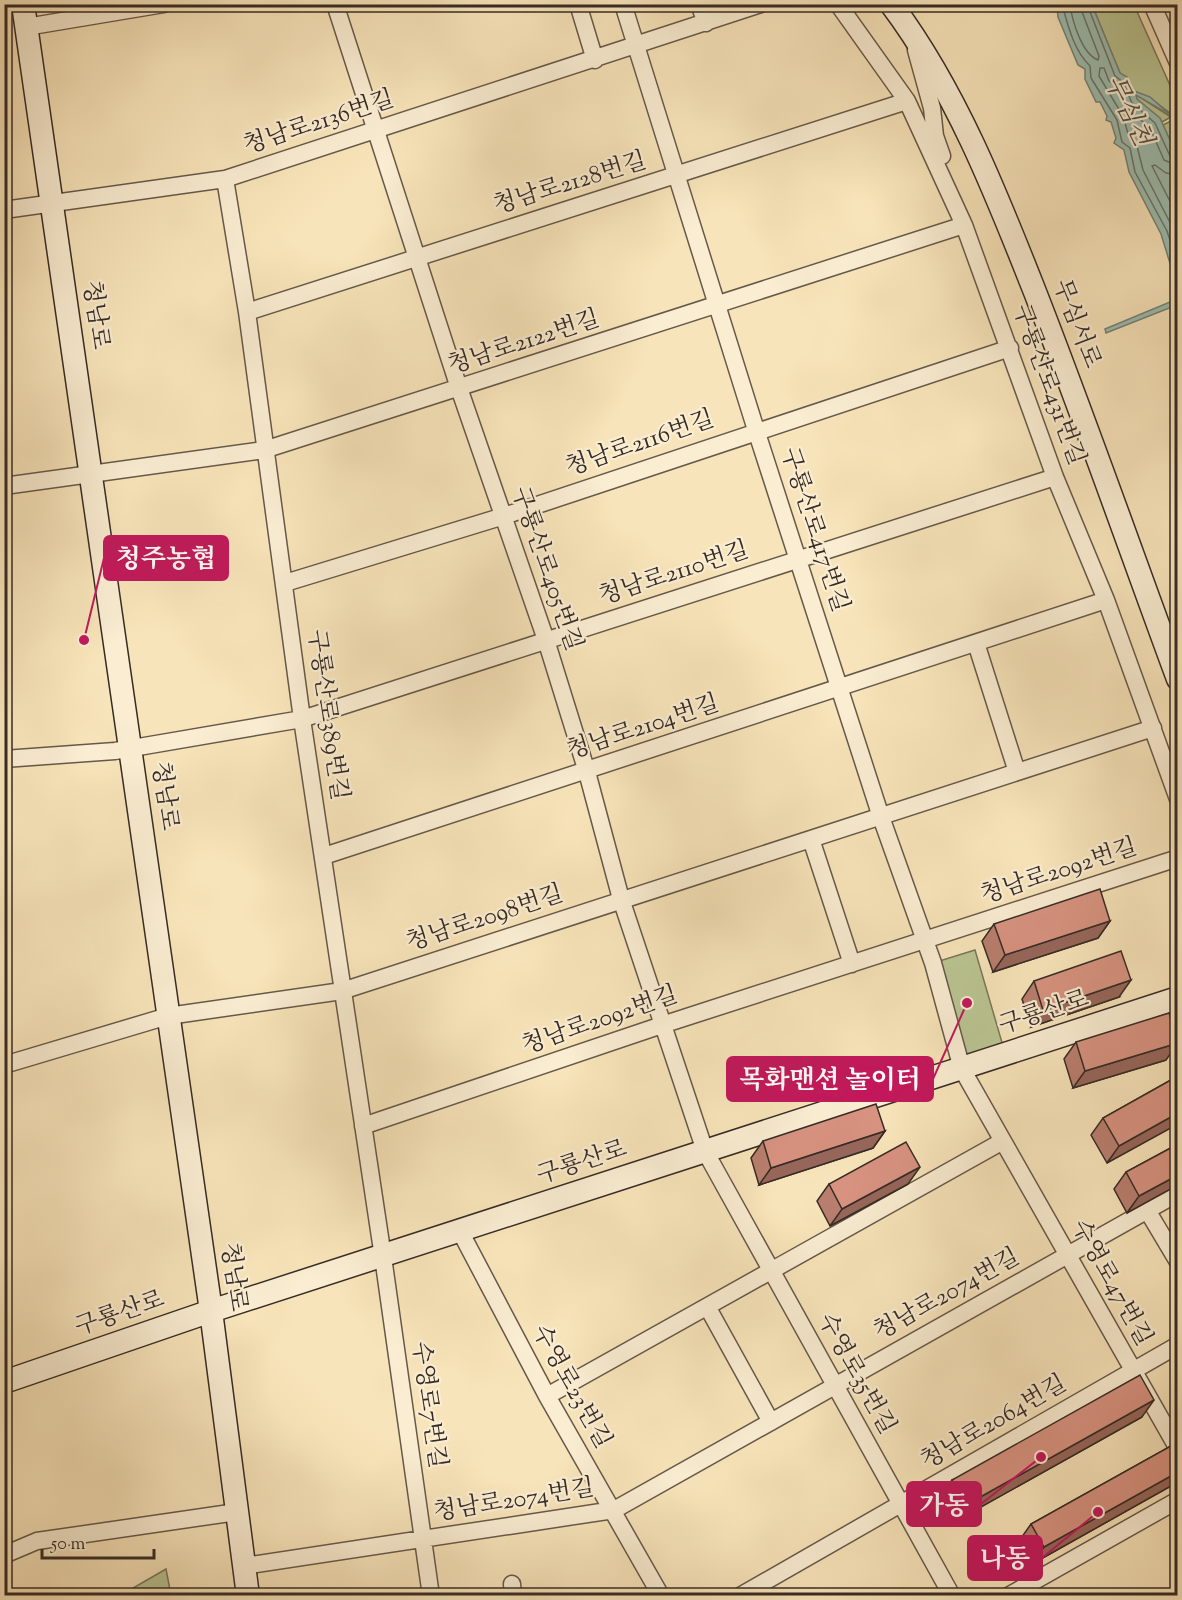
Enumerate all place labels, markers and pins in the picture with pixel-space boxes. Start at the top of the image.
callout: 청주농협 [104,536,228,580]
callout: 목화맨션 놀이터 [727,1057,933,1101]
callout: 가동 [907,1482,981,1526]
callout: 나동 [968,1536,1042,1580]

